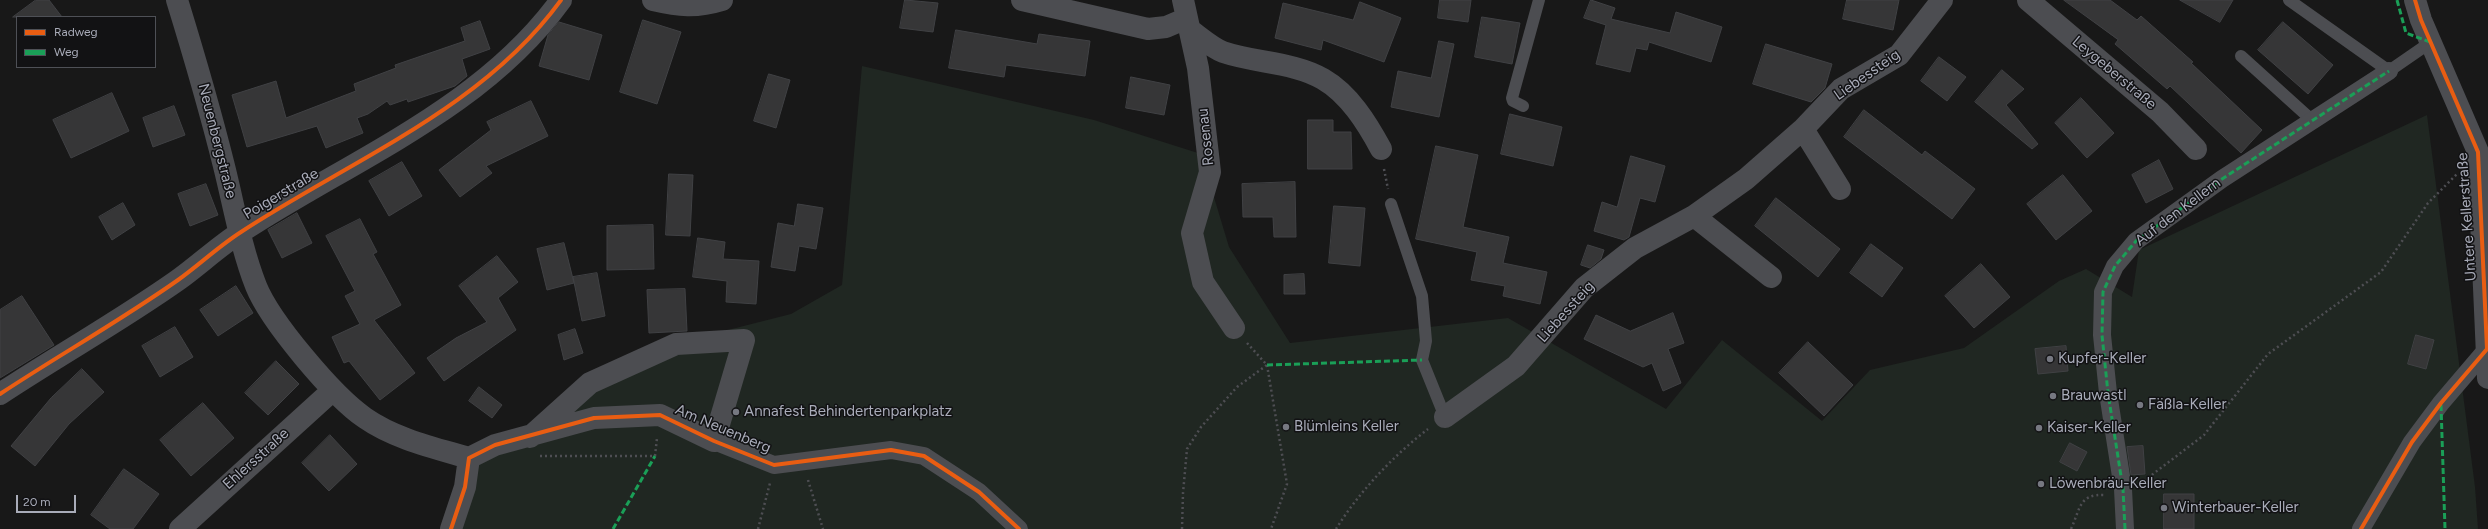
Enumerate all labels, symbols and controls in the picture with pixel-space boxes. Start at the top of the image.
legend [16,16,156,68]
text: Radweg [54,25,98,39]
street label: Leygeberstraße [2068,32,2160,114]
text: Weg [54,45,79,59]
street label: Liebessteig [1830,46,1904,104]
street label: Neuenbergstraße [194,82,240,200]
street label: Rosenau [1194,107,1218,167]
street label: Untere Kellerstraße [2454,152,2480,282]
street label: Poigerstraße [240,164,322,224]
street label: Auf den Kellern [2132,174,2224,250]
street label: Liebessteig [1534,278,1598,346]
place label: Kupfer-Keller [2058,350,2146,368]
marker: Kupfer-Keller [2045,354,2055,364]
place label: Brauwastl [2061,387,2126,405]
marker: Brauwastl [2048,391,2058,401]
place label: Fäßla-Keller [2148,396,2227,414]
marker: Fäßla-Keller [2135,400,2145,410]
street label: Am Neuenberg [672,401,774,457]
place label: Annafest Behindertenparkplatz [744,403,952,421]
marker: Annafest Behindertenparkplatz [731,407,741,417]
place label: Blümleins Keller [1294,418,1399,436]
place label: Kaiser-Keller [2047,419,2131,437]
marker: Blümleins Keller [1281,422,1291,432]
marker: Kaiser-Keller [2034,423,2044,433]
street label: Ehlersstraße [219,425,293,493]
place label: Löwenbräu-Keller [2049,475,2167,493]
marker: Löwenbräu-Keller [2036,479,2046,489]
scale bar [18,487,78,513]
text: 20 m [23,495,51,509]
place label: Winterbauer-Keller [2172,499,2299,517]
marker: Winterbauer-Keller [2159,503,2169,513]

